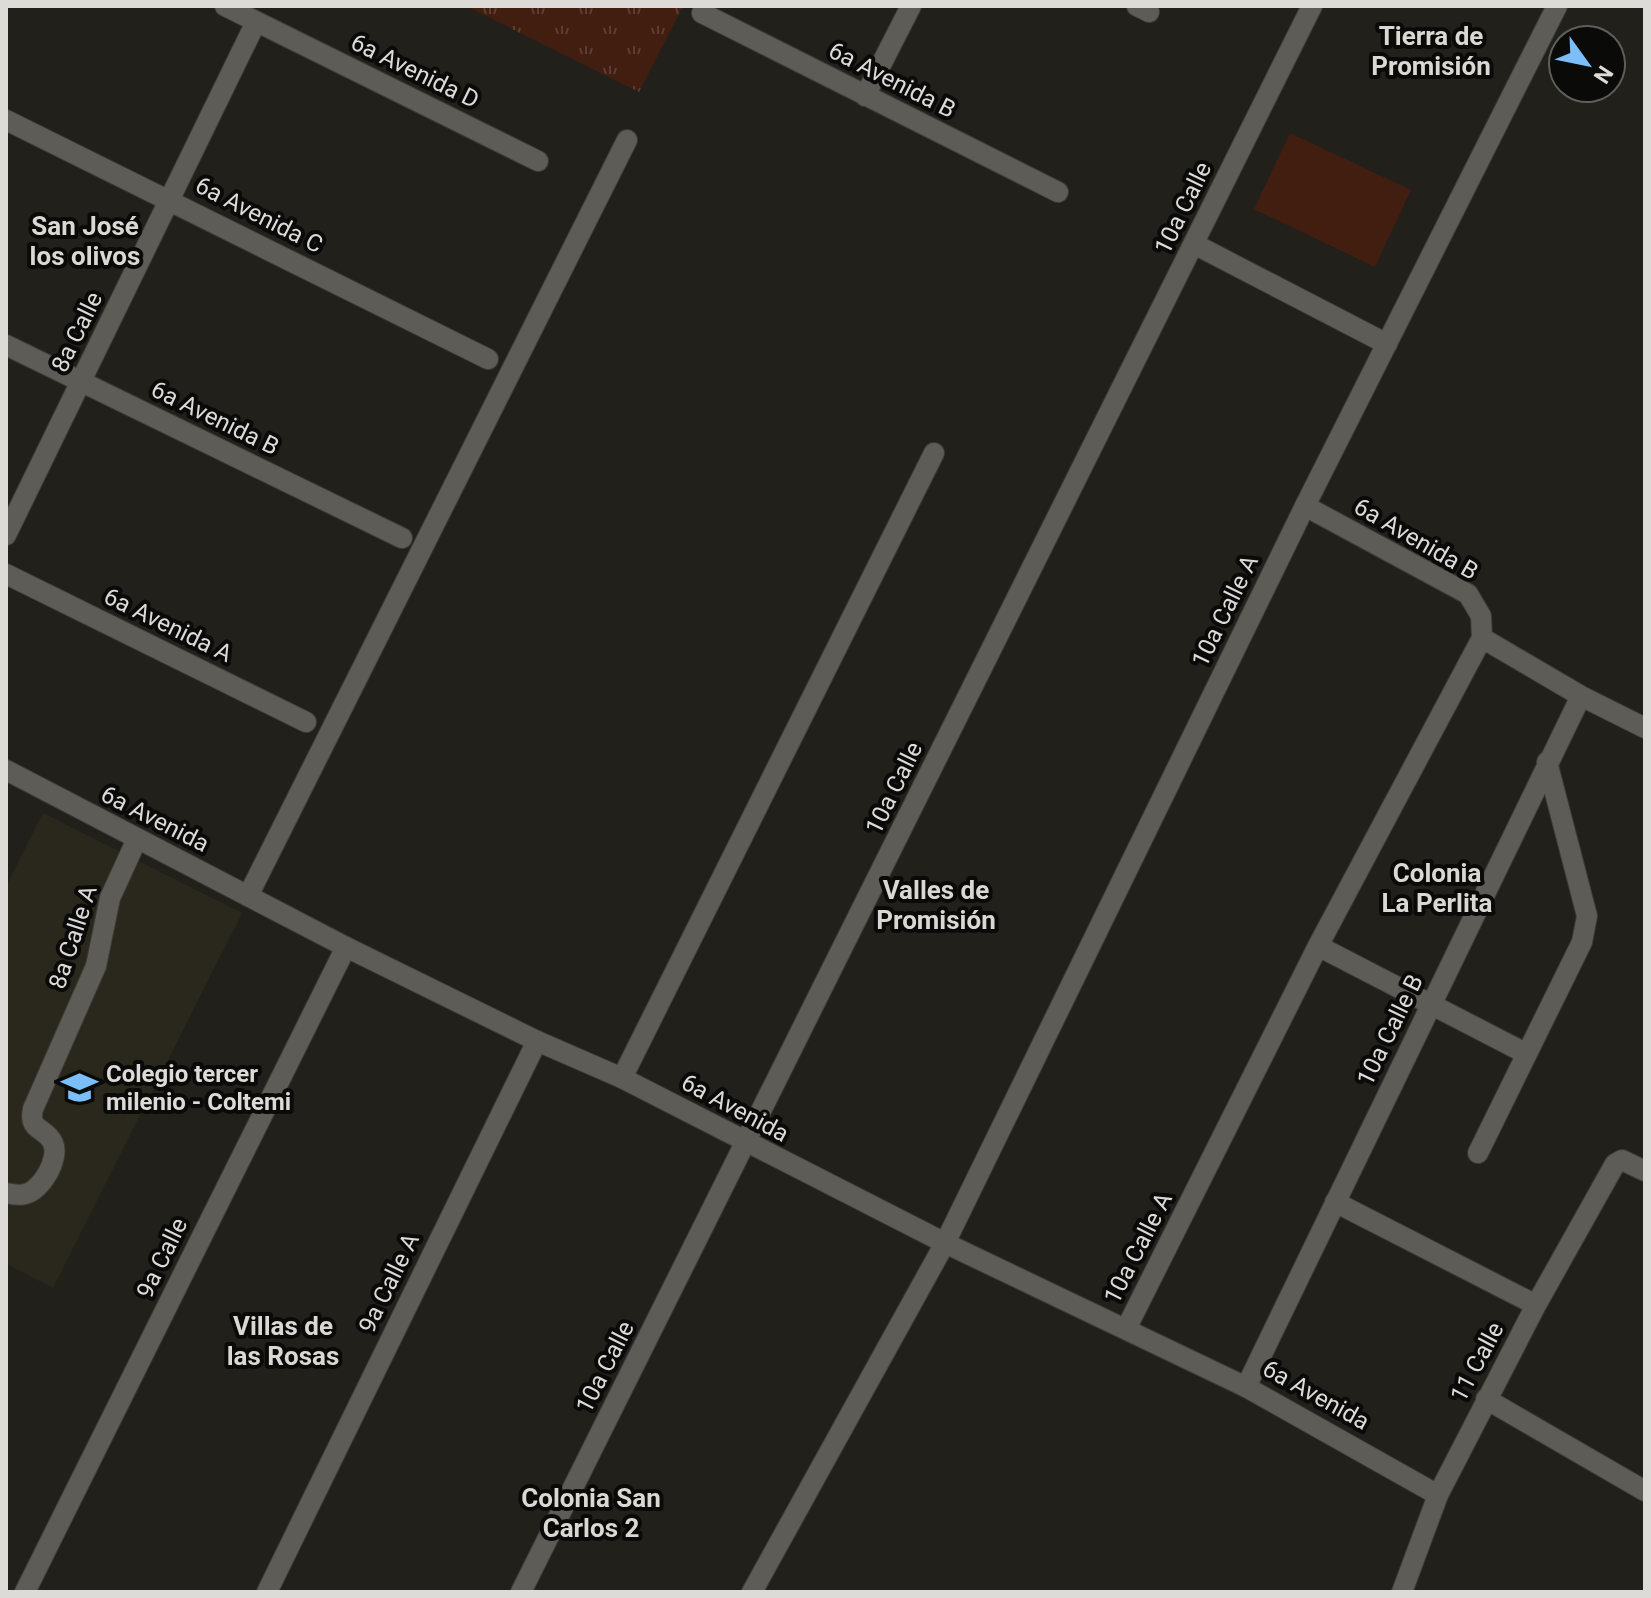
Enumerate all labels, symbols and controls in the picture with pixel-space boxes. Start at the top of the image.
district label: Tierra de Promisión [1371,21,1491,81]
north arrow [1547,24,1627,104]
street label: 6a Avenida D [346,28,484,114]
street label: 6a Avenida B [824,36,960,124]
text: N [1589,61,1618,88]
street label: 10a Calle [1149,157,1217,259]
street label: 6a Avenida C [191,171,327,259]
district label: San José los olivos [30,211,140,271]
street label: 8a Calle [46,287,108,377]
street label: 6a Avenida B [147,375,283,461]
street label: 6a Avenida B [1349,492,1483,586]
street label: 10a Calle A [1186,550,1264,671]
street label: 6a Avenida A [99,582,237,668]
street label: 10a Calle [860,737,928,839]
street label: 6a Avenida [96,780,214,858]
district label: Colonia La Perlita [1381,858,1493,918]
district label: Valles de Promisión [876,875,996,935]
street label: 8a Calle A [43,881,103,992]
street label: 10a Calle B [1351,970,1429,1090]
place label: Colegio tercer milenio - Coltemi [106,1060,291,1116]
street label: 6a Avenida [677,1068,793,1148]
school or university icon: Colegio tercer milenio - Coltemi [61,1069,99,1107]
street label: 10a Calle A [1098,1188,1178,1308]
street label: 9a Calle [131,1213,193,1303]
street label: 9a Calle A [353,1228,425,1337]
district label: Villas de las Rosas [227,1311,339,1371]
street label: 10a Calle [570,1317,640,1417]
street label: 11 Calle [1444,1317,1510,1407]
street label: 6a Avenida [1258,1354,1374,1436]
district label: Colonia San Carlos 2 [521,1483,661,1543]

